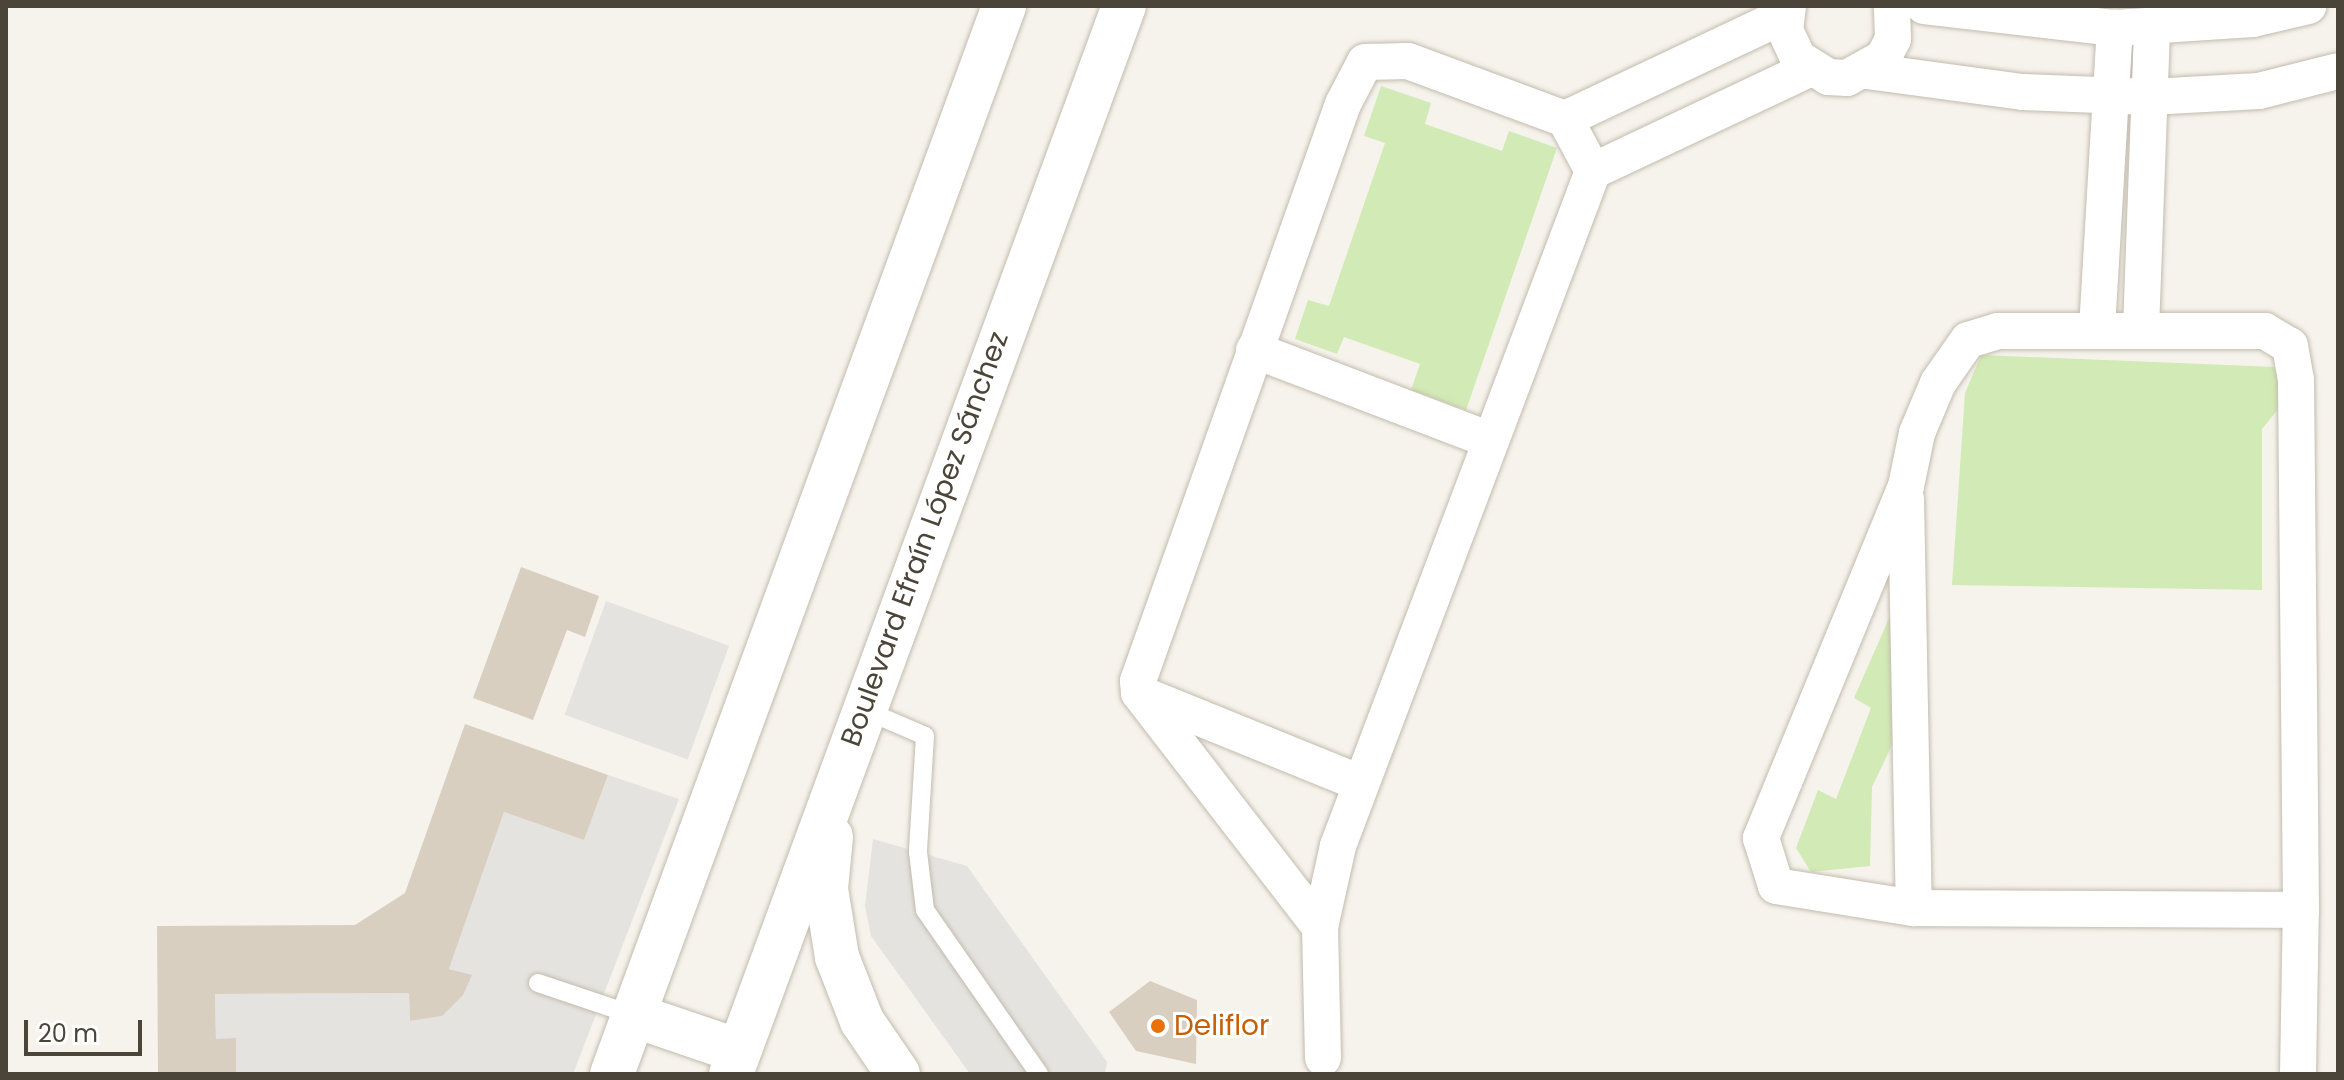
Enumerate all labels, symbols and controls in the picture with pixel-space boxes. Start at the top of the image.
street label: Boulevard Efraín López Sánchez [834,327,1016,751]
scale bar [28,1004,146,1054]
place label: Deliflor [1174,1009,1269,1043]
text: 20 m [38,1017,98,1050]
marker: Deliflor [1149,1017,1167,1035]

